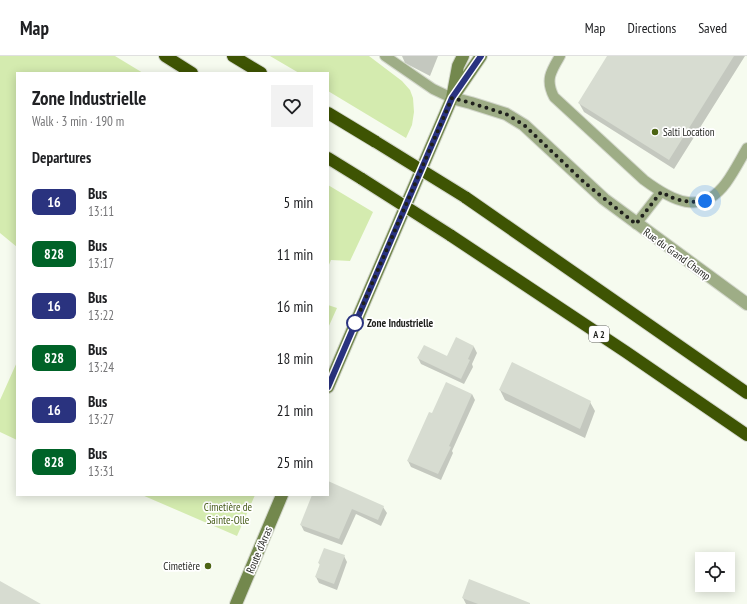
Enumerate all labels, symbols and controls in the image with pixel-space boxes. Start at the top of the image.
text: Map [20,16,49,40]
text: Map [585,19,605,37]
text: Directions [627,19,676,37]
text: Saved [698,19,727,37]
button: heart [271,85,313,127]
text: Zone Industrielle [32,86,146,110]
text: Walk · 3 min · 190 m [32,113,124,130]
place label: Salti Location [663,125,715,139]
marker: Salti Location [650,127,660,137]
text: Departures [32,148,91,167]
text: Bus [88,184,107,203]
your location [695,191,715,211]
text: 16 [47,193,61,211]
text: 5 min [283,193,313,212]
text: 13:11 [88,203,114,220]
street label: Rue du Grand Champ [641,225,714,283]
text: Bus [88,236,107,255]
text: 828 [44,245,64,263]
text: 11 min [277,245,313,264]
text: 13:17 [88,255,114,272]
text: Bus [88,288,107,307]
text: 16 [47,297,61,315]
text: 16 min [277,297,313,316]
text: 13:22 [88,307,114,324]
marker: Zone Industrielle [346,314,364,332]
place label: Zone Industrielle [367,316,434,330]
road number: A 2 [589,326,609,342]
text: Bus [88,340,107,359]
text: 828 [44,349,64,367]
text: 18 min [277,349,313,368]
text: 13:24 [88,359,114,376]
text: Bus [88,392,107,411]
text: 16 [47,401,61,419]
text: 21 min [277,401,313,420]
text: 13:27 [88,411,114,428]
text: Bus [88,444,107,463]
text: 828 [44,453,64,471]
text: 25 min [277,453,313,472]
text: 13:31 [88,463,114,480]
park label: Cimetière de Sainte-Olle [204,500,253,527]
street label: Route d'Arras [243,524,275,575]
map controls [695,552,735,592]
button: locate [695,552,735,592]
place label: Cimetière [163,559,200,573]
marker: Cimetière [203,561,213,571]

